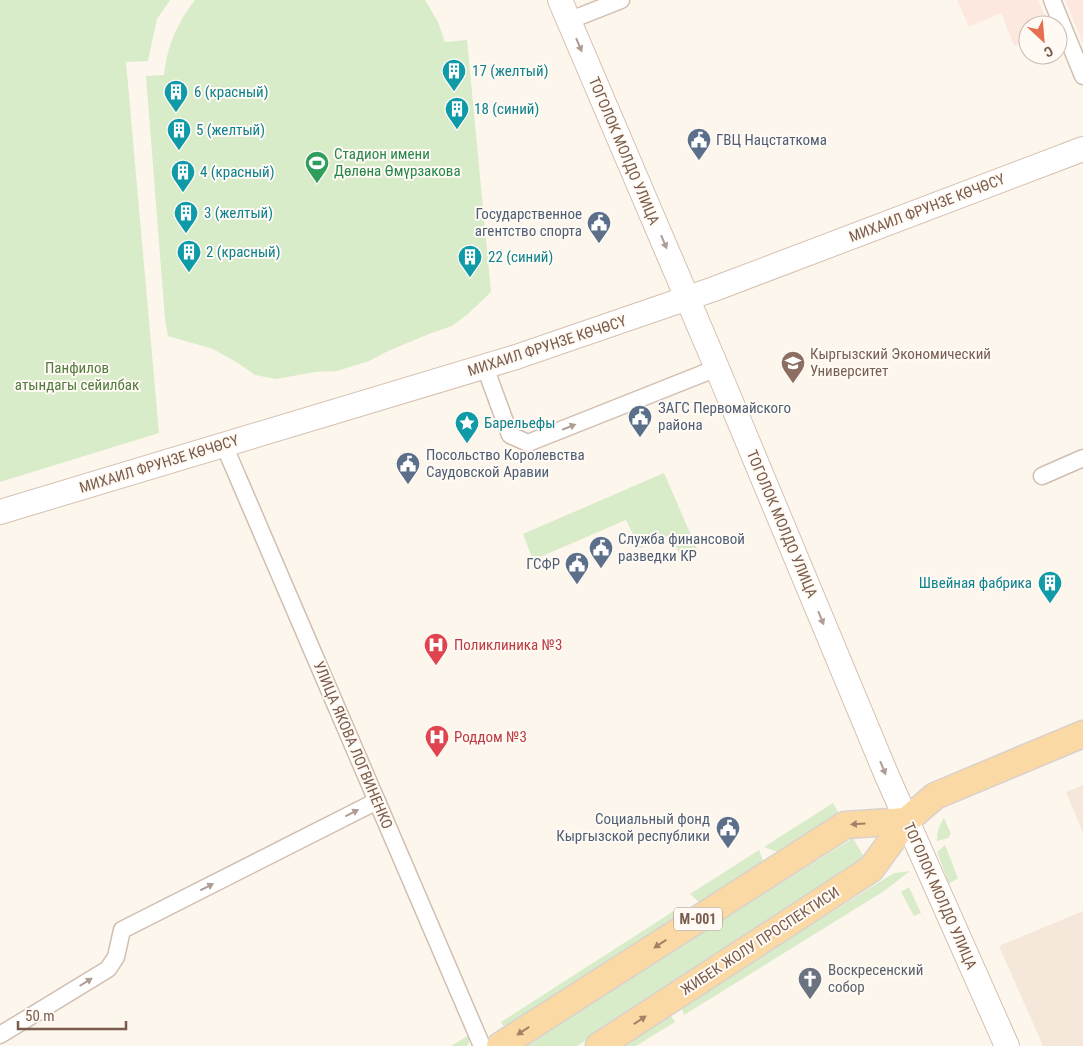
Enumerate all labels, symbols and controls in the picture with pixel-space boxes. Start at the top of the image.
north arrow [1018,15,1068,65]
one-way arrow [575,38,583,52]
text: С [1042,43,1056,61]
building icon: 17 (желтый) [441,58,467,92]
place label: 17 (желтый) [472,62,548,80]
street label: ТОГОЛОК МОЛДО УЛИЦА [585,74,663,228]
building icon: 6 (красный) [163,79,189,113]
place label: 6 (красный) [194,83,269,101]
building icon: 18 (синий) [444,96,470,130]
place label: 18 (синий) [474,100,539,118]
building icon: 5 (желтый) [166,117,192,151]
place label: 5 (желтый) [196,121,265,139]
public building icon: ГВЦ Нацстаткома [686,127,712,161]
place label: ГВЦ Нацстаткома [716,131,827,149]
place label: Стадион имени Дөлөна Өмүрзакова [334,145,461,180]
sports icon: Стадион имени Дөлөна Өмүрзакова [304,150,330,184]
building icon: 4 (красный) [170,159,196,193]
place label: 4 (красный) [200,163,275,181]
street label: МИХАИЛ ФРУНЗЕ КӨЧӨСҮ [846,170,1008,246]
building icon: 3 (желтый) [173,200,199,234]
place label: 3 (желтый) [204,204,273,222]
place label: Государственное агентство спорта [475,205,582,240]
public building icon: Государственное агентство спорта [586,210,612,244]
one-way arrow [660,235,668,249]
building icon: 2 (красный) [176,239,202,273]
place label: 2 (красный) [206,243,281,261]
building icon: 22 (синий) [457,244,483,278]
place label: 22 (синий) [488,248,553,266]
street label: МИХАИЛ ФРУНЗЕ КӨЧӨСҮ [465,312,629,380]
place label: Кыргызский Экономический Университет [810,345,991,380]
school or university icon: Кыргызский Экономический Университет [780,350,806,384]
park label: Панфилов атындагы сейилбак [15,359,139,394]
place label: ЗАГС Первомайского района [658,399,791,434]
public building icon: ЗАГС Первомайского района [627,404,653,438]
place icon: Барельефы [454,410,480,444]
place label: Барельефы [484,414,555,432]
one-way arrow [562,422,576,430]
street label: МИХАИЛ ФРУНЗЕ КӨЧӨСҮ [77,431,241,497]
place label: Посольство Королевства Саудовской Аравии [426,446,585,481]
street label: ТОГОЛОК МОЛДО УЛИЦА [743,447,821,601]
public building icon: Посольство Королевства Саудовской Аравии [395,451,421,485]
place label: Служба финансовой разведки КР [618,530,745,565]
public building icon: Служба финансовой разведки КР [588,535,614,569]
public building icon: ГСФР [564,551,590,585]
place label: ГСФР [526,555,560,573]
building icon: Швейная фабрика [1037,570,1063,604]
place label: Швейная фабрика [919,574,1032,592]
one-way arrow [818,611,826,625]
hospital icon: Поликлиника №3 [423,632,449,666]
place label: Поликлиника №3 [454,636,562,654]
street label: УЛИЦА ЯКОВА ЛОГВИНЕНКО [309,658,397,832]
hospital icon: Роддом №3 [424,724,450,758]
place label: Роддом №3 [454,728,527,746]
one-way arrow [880,761,888,775]
one-way arrow [345,809,359,817]
place label: Социальный фонд Кыргызской республики [556,810,710,845]
public building icon: Социальный фонд Кыргызской республики [715,815,741,849]
street label: ТОГОЛОК МОЛДО УЛИЦА [899,820,981,972]
one-way arrow [849,821,865,829]
one-way arrow [200,883,215,891]
street label: ЖИБЕК ЖОЛУ ПРОСПЕКТИСИ [677,883,843,999]
road number: М-001 [674,908,722,931]
one-way arrow [653,939,667,948]
place label: Воскресенский собор [828,961,923,996]
church icon: Воскресенский собор [797,966,823,1000]
one-way arrow [80,977,93,986]
scale bar [18,998,125,1030]
text: 50 m [25,1007,55,1025]
one-way arrow [633,1015,647,1024]
one-way arrow [517,1027,530,1036]

